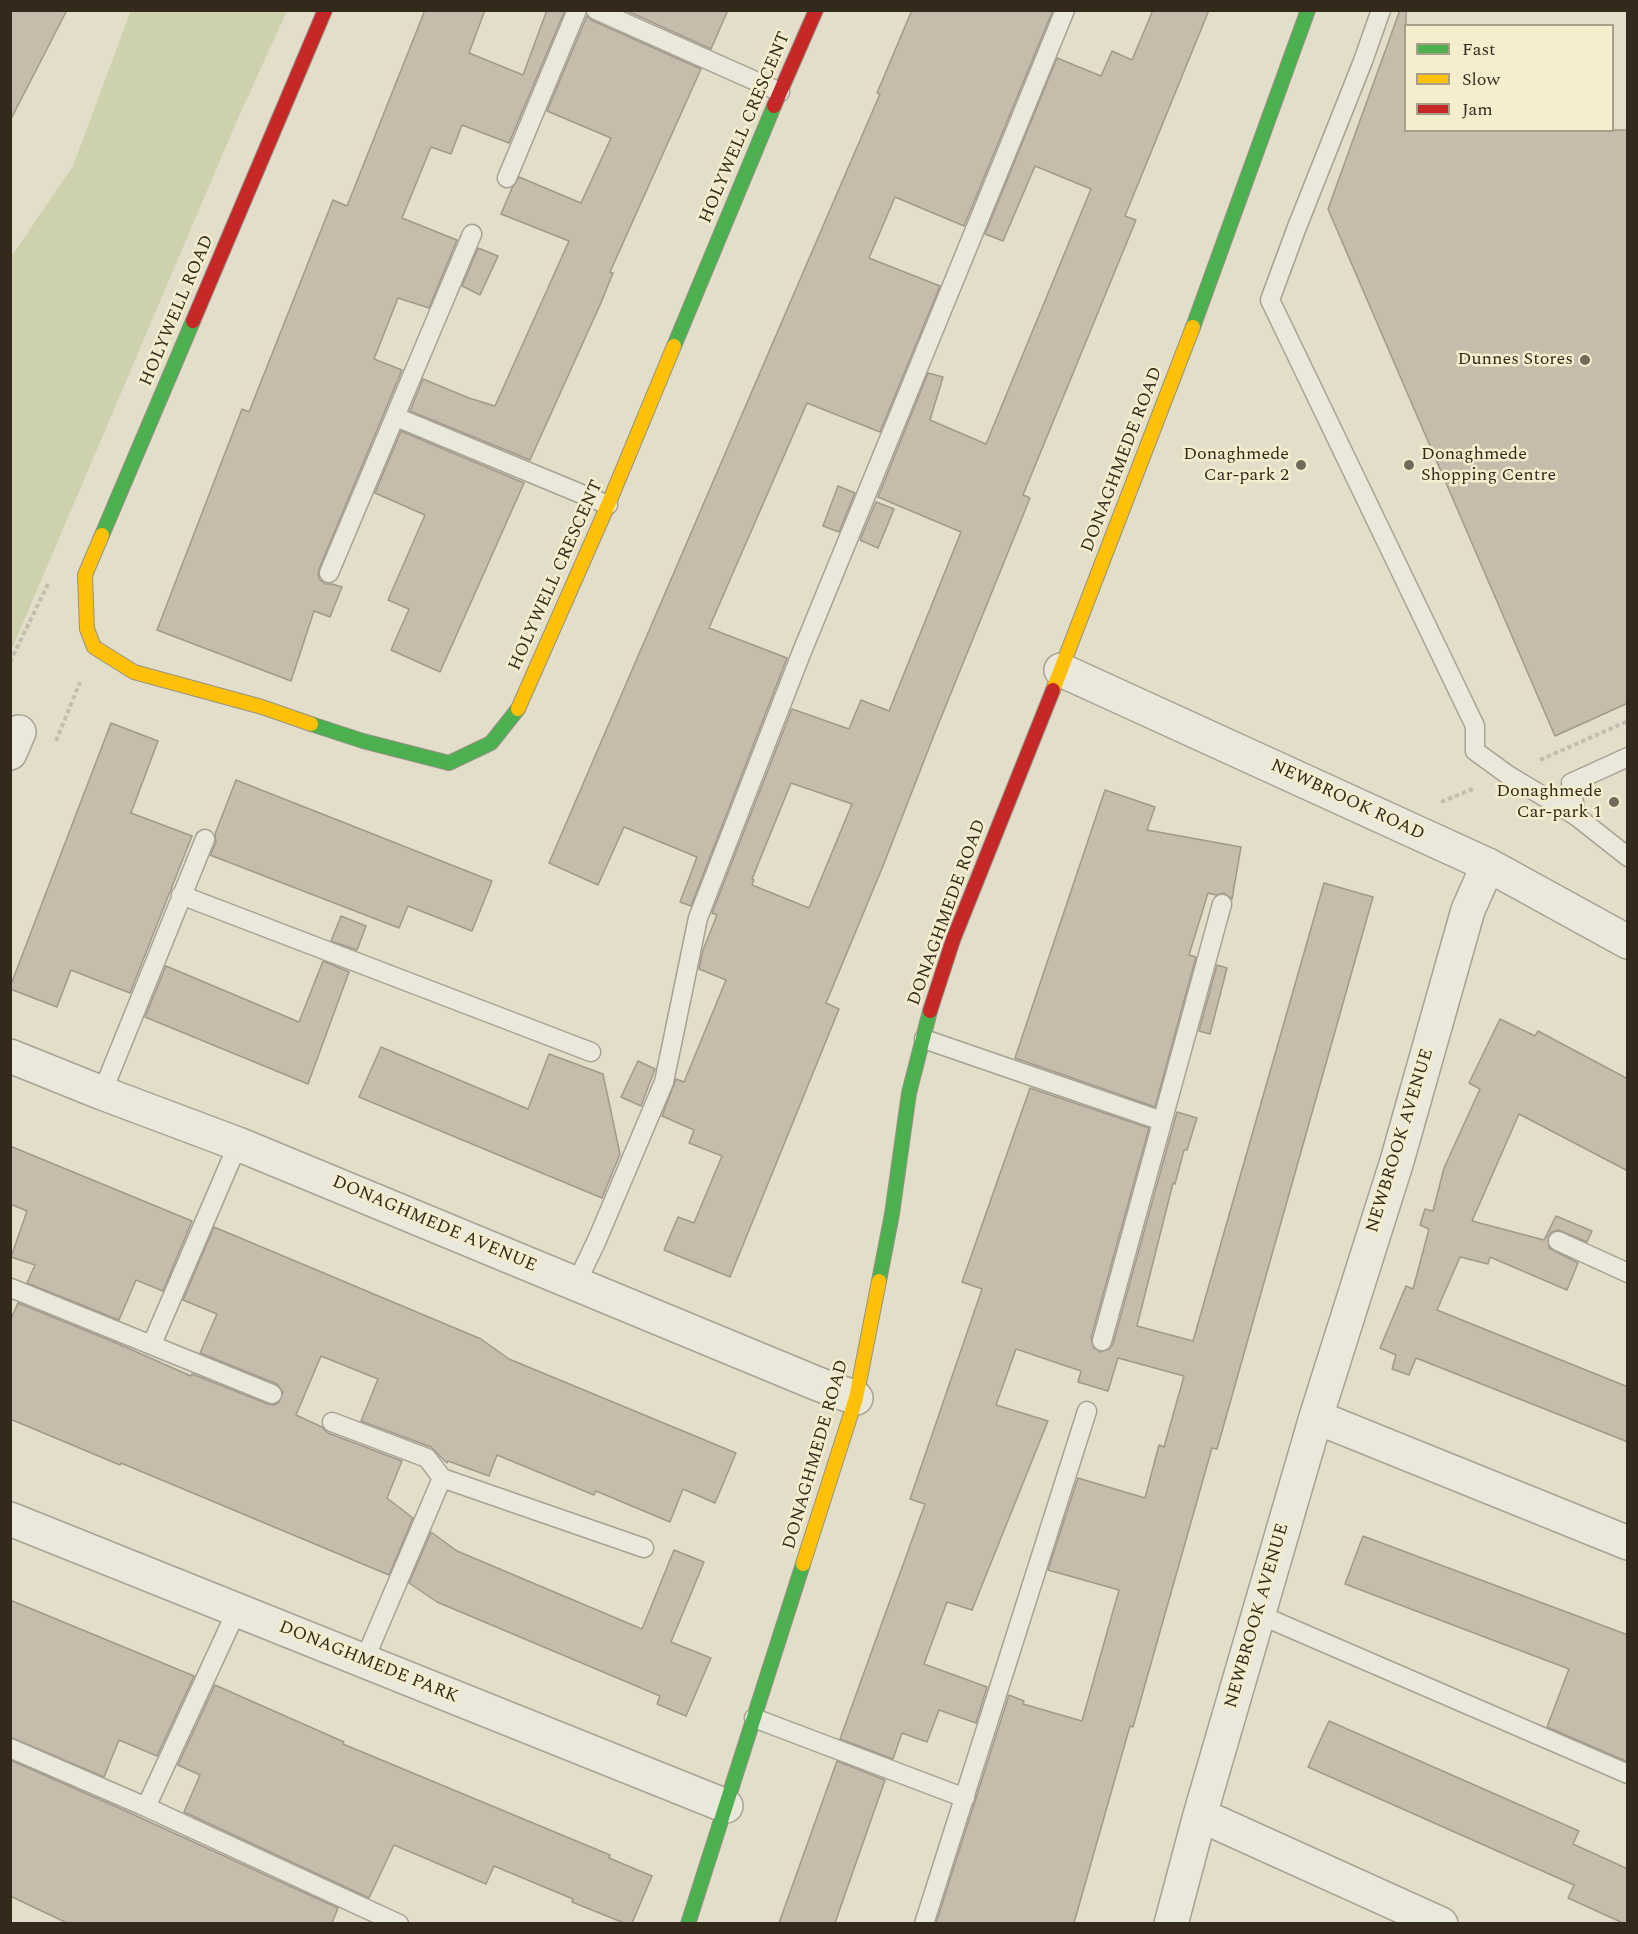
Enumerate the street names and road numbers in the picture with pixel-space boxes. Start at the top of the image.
street label: HOLYWELL CRESCENT [696,29,796,227]
street label: HOLYWELL ROAD [136,232,220,390]
street label: DONAGHMEDE ROAD [1078,364,1168,556]
street label: HOLYWELL CRESCENT [505,477,609,675]
street label: NEWBROOK ROAD [1267,756,1427,846]
street label: DONAGHMEDE ROAD [904,817,992,1009]
street label: NEWBROOK AVENUE [1363,1046,1439,1236]
street label: DONAGHMEDE AVENUE [328,1172,540,1278]
street label: DONAGHMEDE ROAD [780,1358,854,1552]
street label: NEWBROOK AVENUE [1221,1521,1295,1711]
street label: DONAGHMEDE PARK [275,1617,461,1709]

